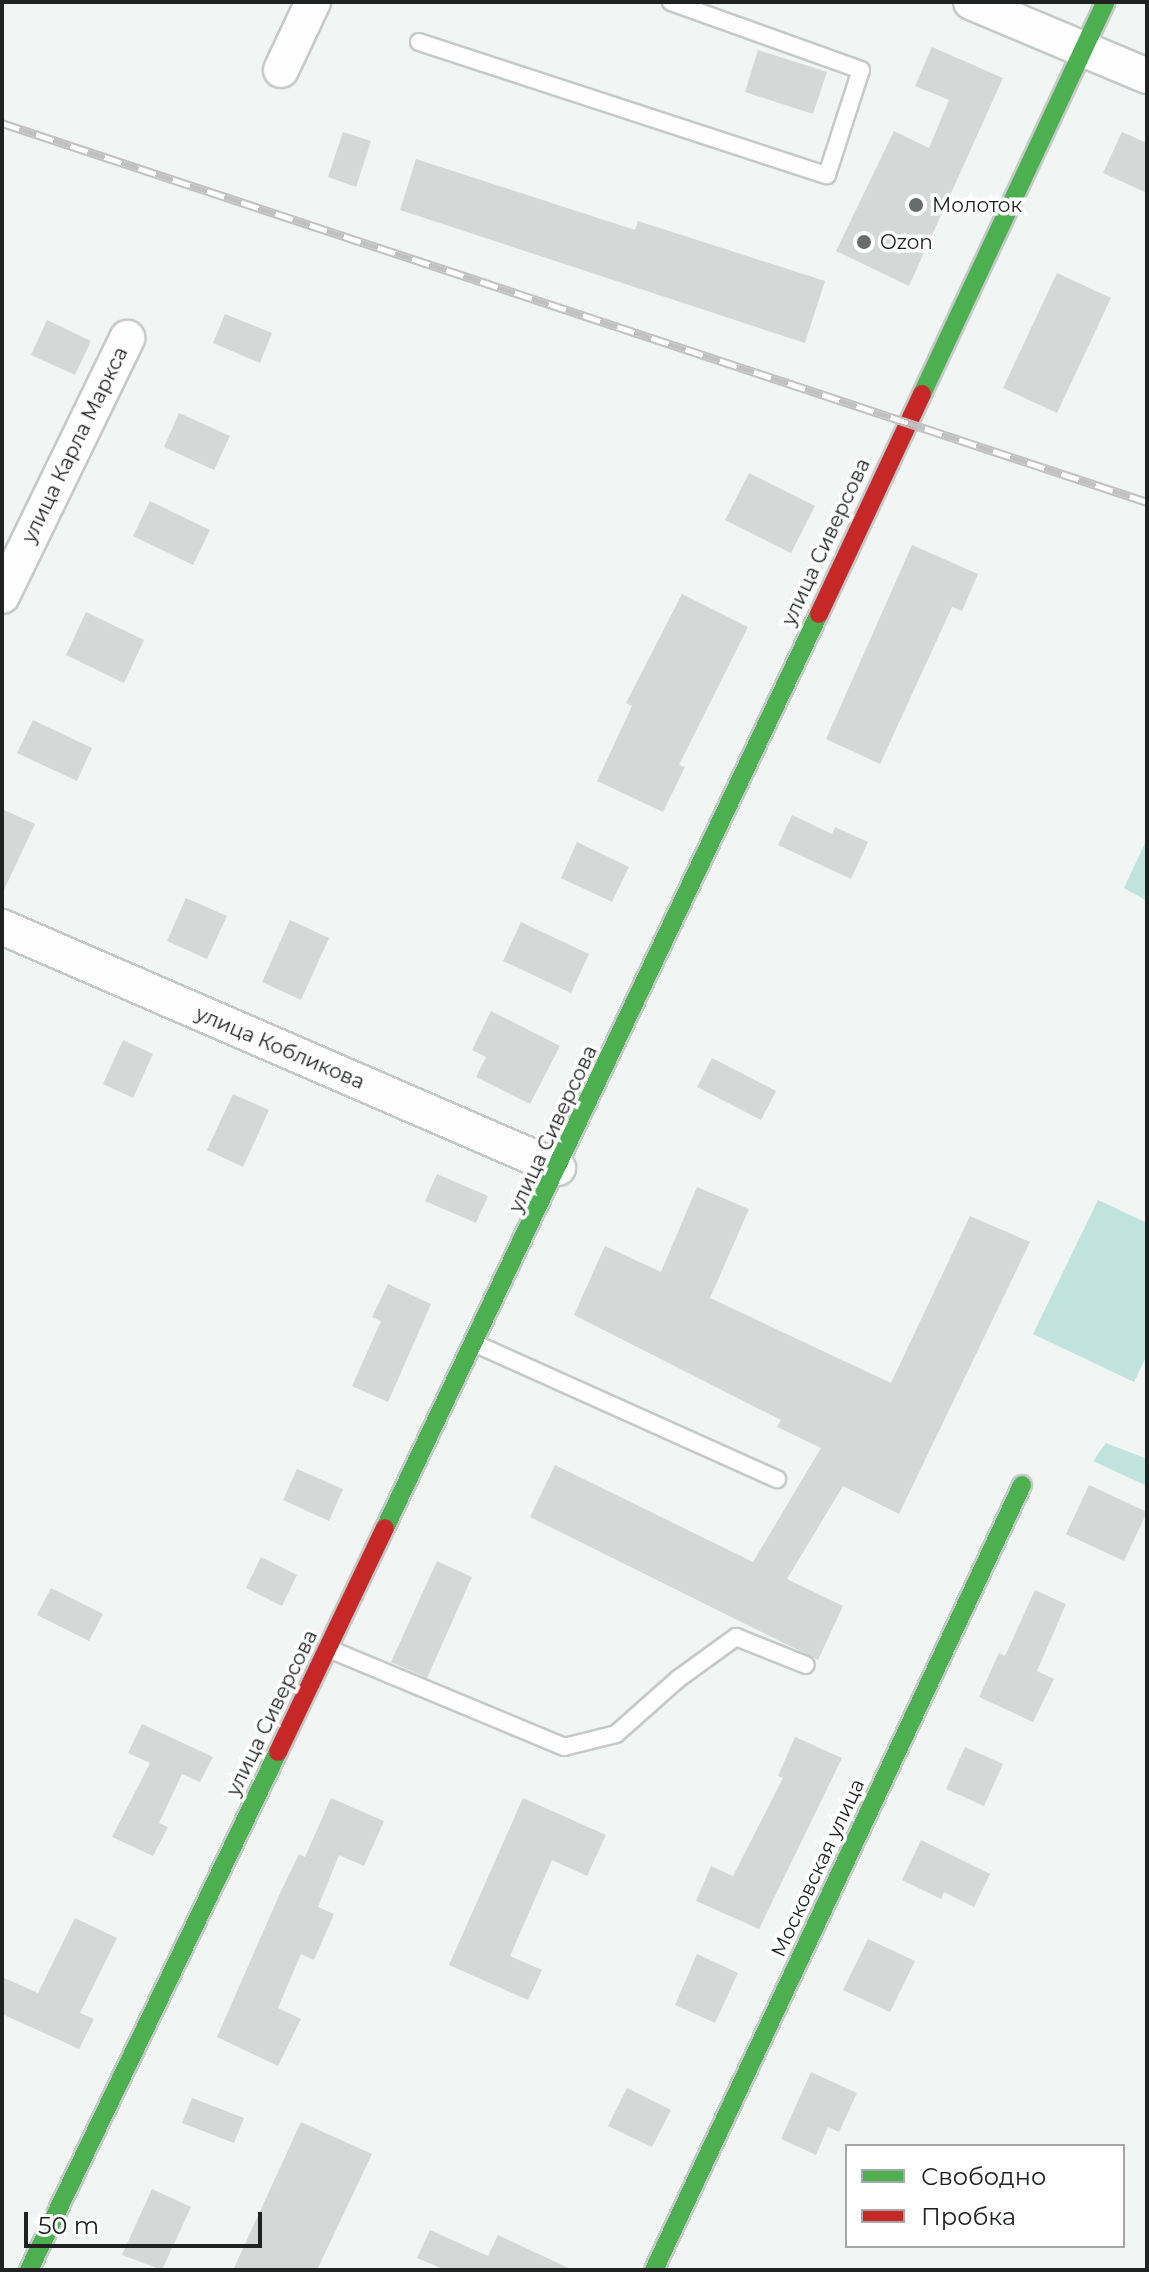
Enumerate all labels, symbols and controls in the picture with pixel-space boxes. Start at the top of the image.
place label: Молоток [932,193,1022,217]
marker: Молоток [907,196,925,214]
place label: Ozon [880,230,933,254]
marker: Ozon [855,233,873,251]
street label: улица Карла Маркса [17,343,133,547]
street label: улица Сиверсова [777,455,875,629]
street label: улица Кобликова [192,1002,368,1094]
street label: улица Сиверсова [504,1042,602,1216]
street label: улица Сиверсова [221,1626,323,1800]
street label: Московская улица [766,1775,870,1961]
legend [845,2144,1125,2248]
text: Свободно [921,2162,1046,2191]
scale bar [28,2196,266,2246]
text: Пробка [921,2202,1016,2231]
text: 50 m [38,2211,99,2240]

